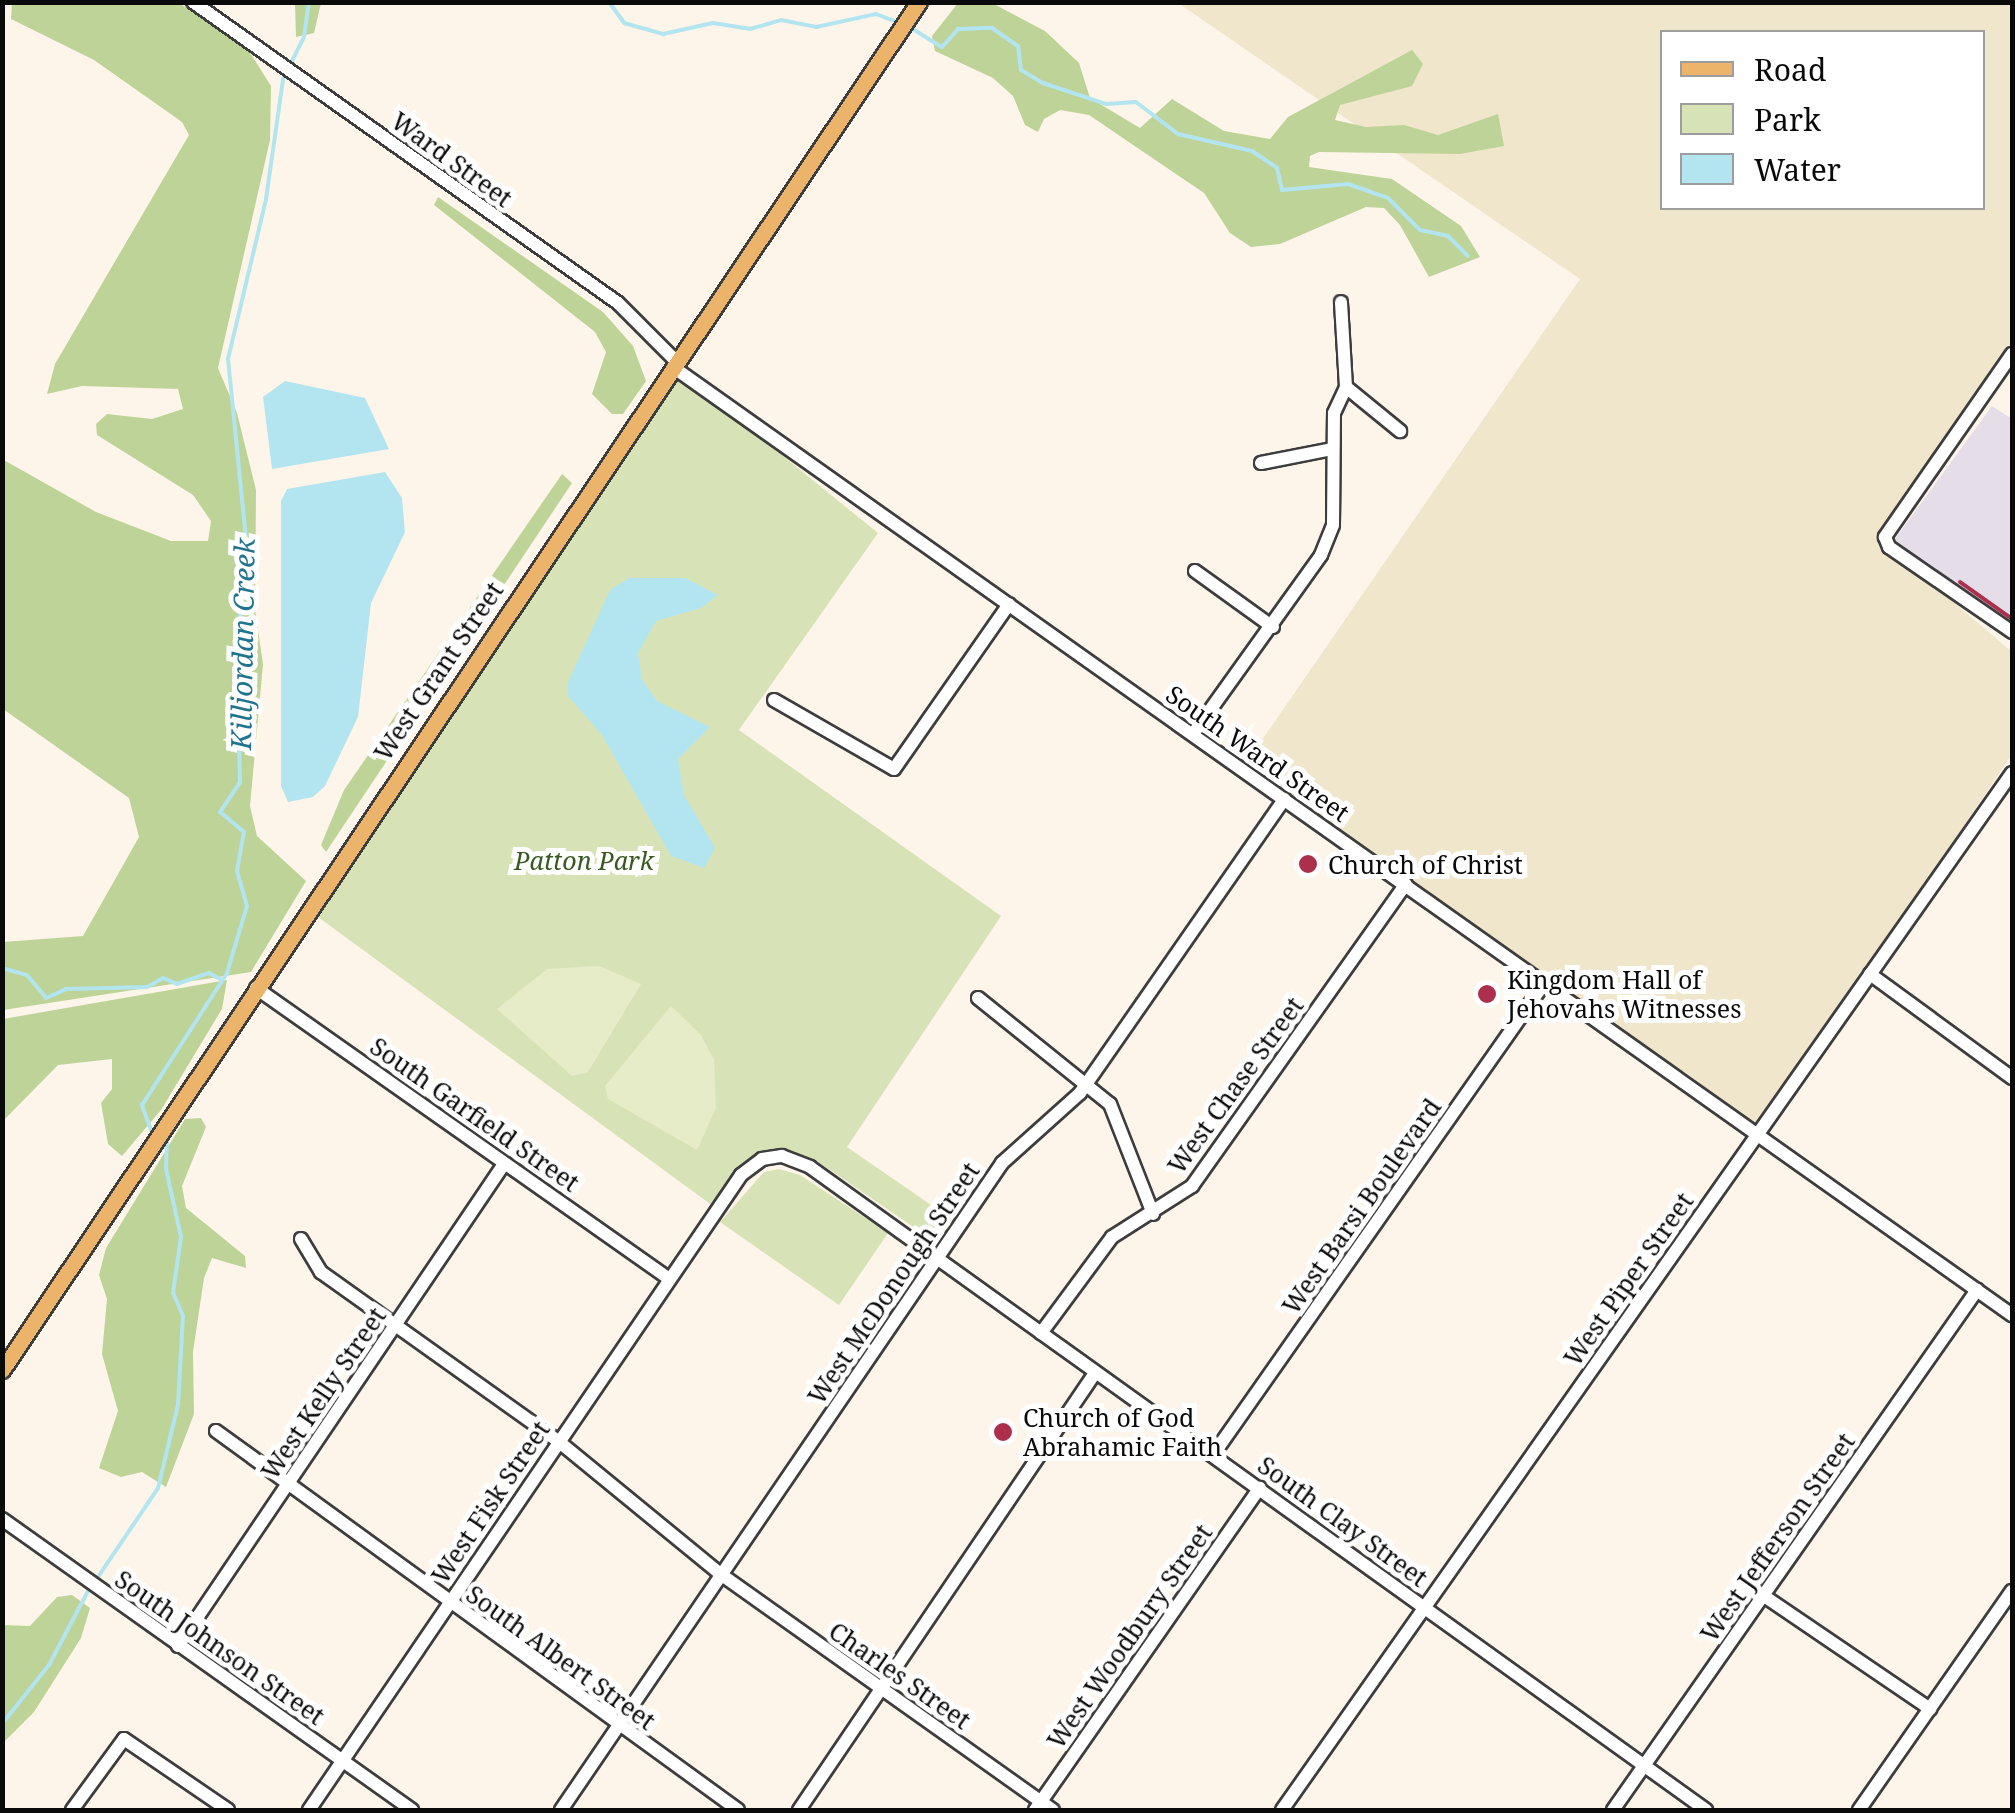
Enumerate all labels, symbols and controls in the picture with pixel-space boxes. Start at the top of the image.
legend [1660,30,1985,210]
text: Road [1754,49,1826,90]
text: Park [1754,99,1821,140]
street label: Ward Street [386,105,518,213]
text: Water [1754,149,1841,190]
water label: Killjordan Creek [223,538,261,750]
street label: West Grant Street [367,576,509,766]
street label: South Ward Street [1161,679,1355,827]
park label: Patton Park [514,845,654,875]
place label: Church of Christ [1328,849,1523,879]
marker: Church of Christ [1297,853,1319,875]
place label: Kingdom Hall of Jehovahs Witnesses [1507,965,1741,1024]
marker: Kingdom Hall of Jehovahs Witnesses [1476,983,1498,1005]
street label: West Chase Street [1161,991,1309,1179]
street label: South Garfield Street [365,1031,585,1197]
street label: West Barsi Boulevard [1275,1093,1447,1319]
street label: West McDonough Street [801,1156,985,1410]
street label: West Piper Street [1557,1187,1699,1371]
street label: West Kelly Street [254,1301,392,1485]
place label: Church of God Abrahamic Faith [1023,1403,1222,1462]
street label: West Fisk Street [425,1415,555,1589]
marker: Church of God Abrahamic Faith [992,1421,1014,1443]
street label: West Jefferson Street [1694,1427,1860,1647]
street label: South Clay Street [1252,1449,1434,1593]
street label: West Woodbury Street [1040,1518,1218,1754]
street label: South Johnson Street [110,1563,330,1731]
street label: South Albert Street [461,1578,661,1736]
street label: Charles Street [824,1615,976,1735]

